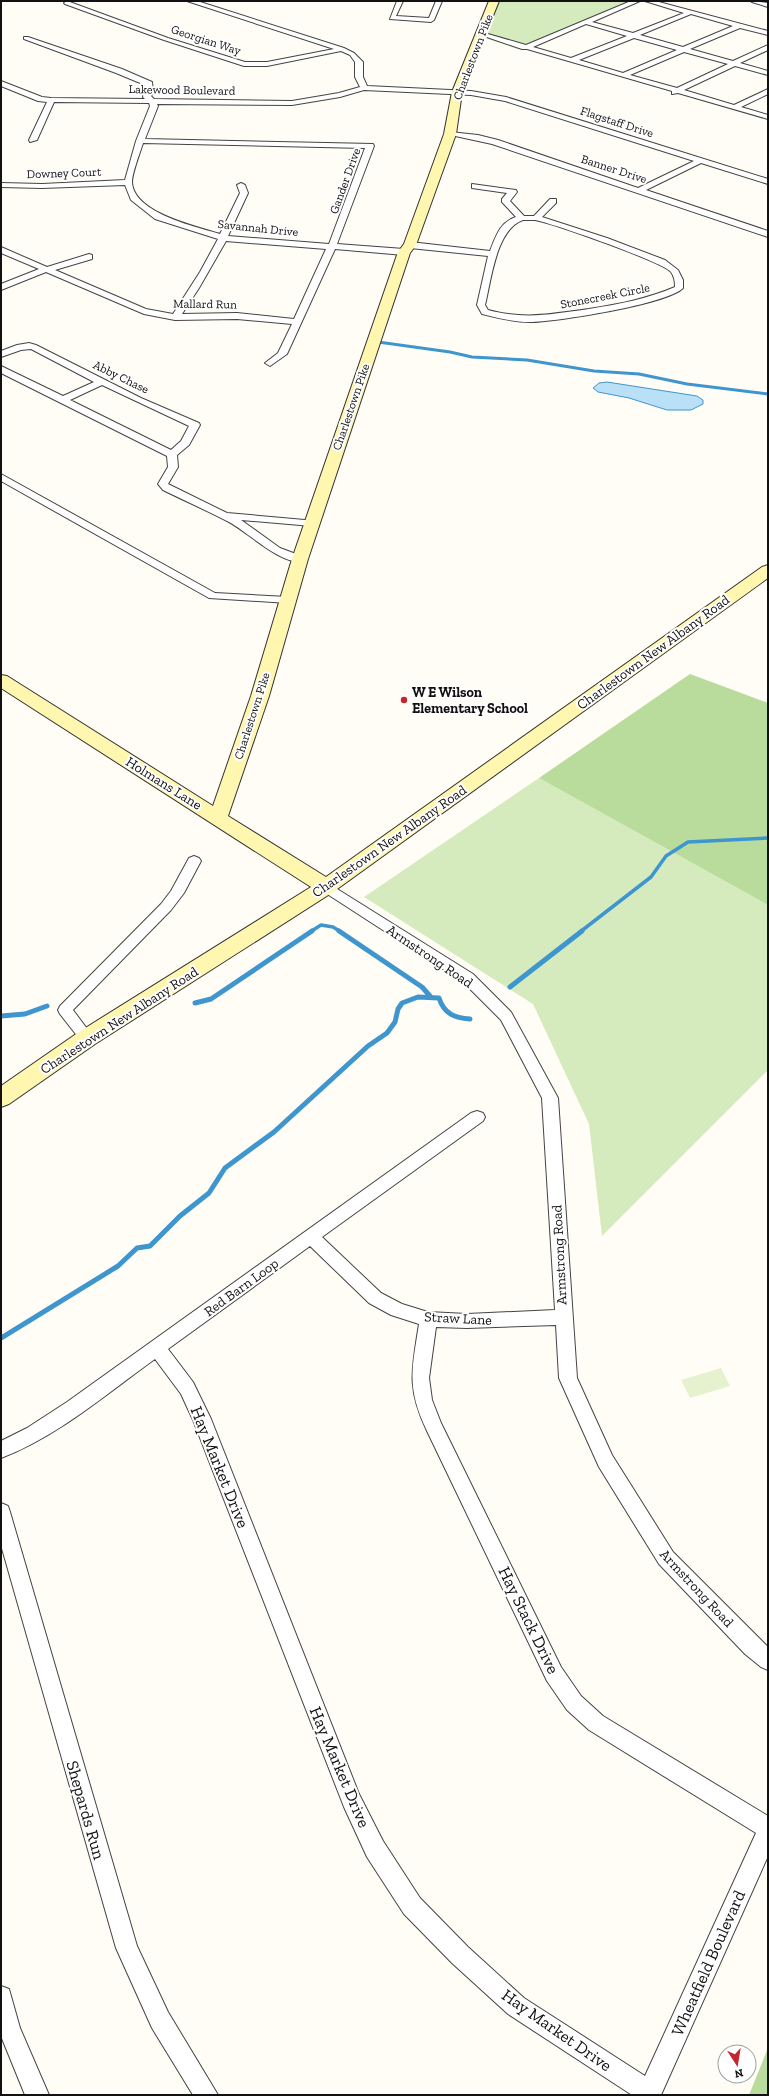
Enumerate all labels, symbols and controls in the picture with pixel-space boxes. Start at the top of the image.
street label: Charlestown Pike [450,12,496,102]
street label: Georgian Way [169,22,243,58]
street label: Lakewood Boulevard [128,82,236,98]
street label: Flagstaff Drive [579,104,656,141]
street label: Gander Drive [327,146,364,216]
street label: Banner Drive [579,152,649,186]
street label: Downey Court [26,165,102,181]
street label: Savannah Drive [217,217,299,239]
street label: Stonecreek Circle [559,280,651,312]
street label: Mallard Run [173,296,237,312]
street label: Abby Chase [91,358,151,397]
street label: Charlestown Pike [330,362,372,452]
street label: Charlestown New Albany Road [574,591,733,714]
street label: Charlestown Pike [231,670,273,761]
place label: W E Wilson Elementary School [412,684,528,717]
marker: W E Wilson Elementary School [399,695,409,705]
street label: Holmans Lane [123,753,205,814]
street label: Charlestown New Albany Road [309,781,470,901]
street label: Armstrong Road [383,921,476,992]
street label: Charlestown New Albany Road [37,963,202,1078]
street label: Armstrong Road [548,1204,571,1306]
street label: Red Barn Loop [201,1255,282,1320]
street label: Straw Lane [424,1308,493,1329]
street label: Hay Market Drive [186,1403,254,1531]
street label: Armstrong Road [656,1546,737,1631]
street label: Hay Stack Drive [494,1563,564,1677]
street label: Hay Market Drive [306,1704,374,1830]
street label: Shepards Run [62,1758,110,1862]
street label: Wheatfield Boulevard [667,1886,749,2039]
street label: Hay Market Drive [498,1985,616,2075]
north arrow [717,2044,757,2084]
text: N [733,2066,744,2081]

